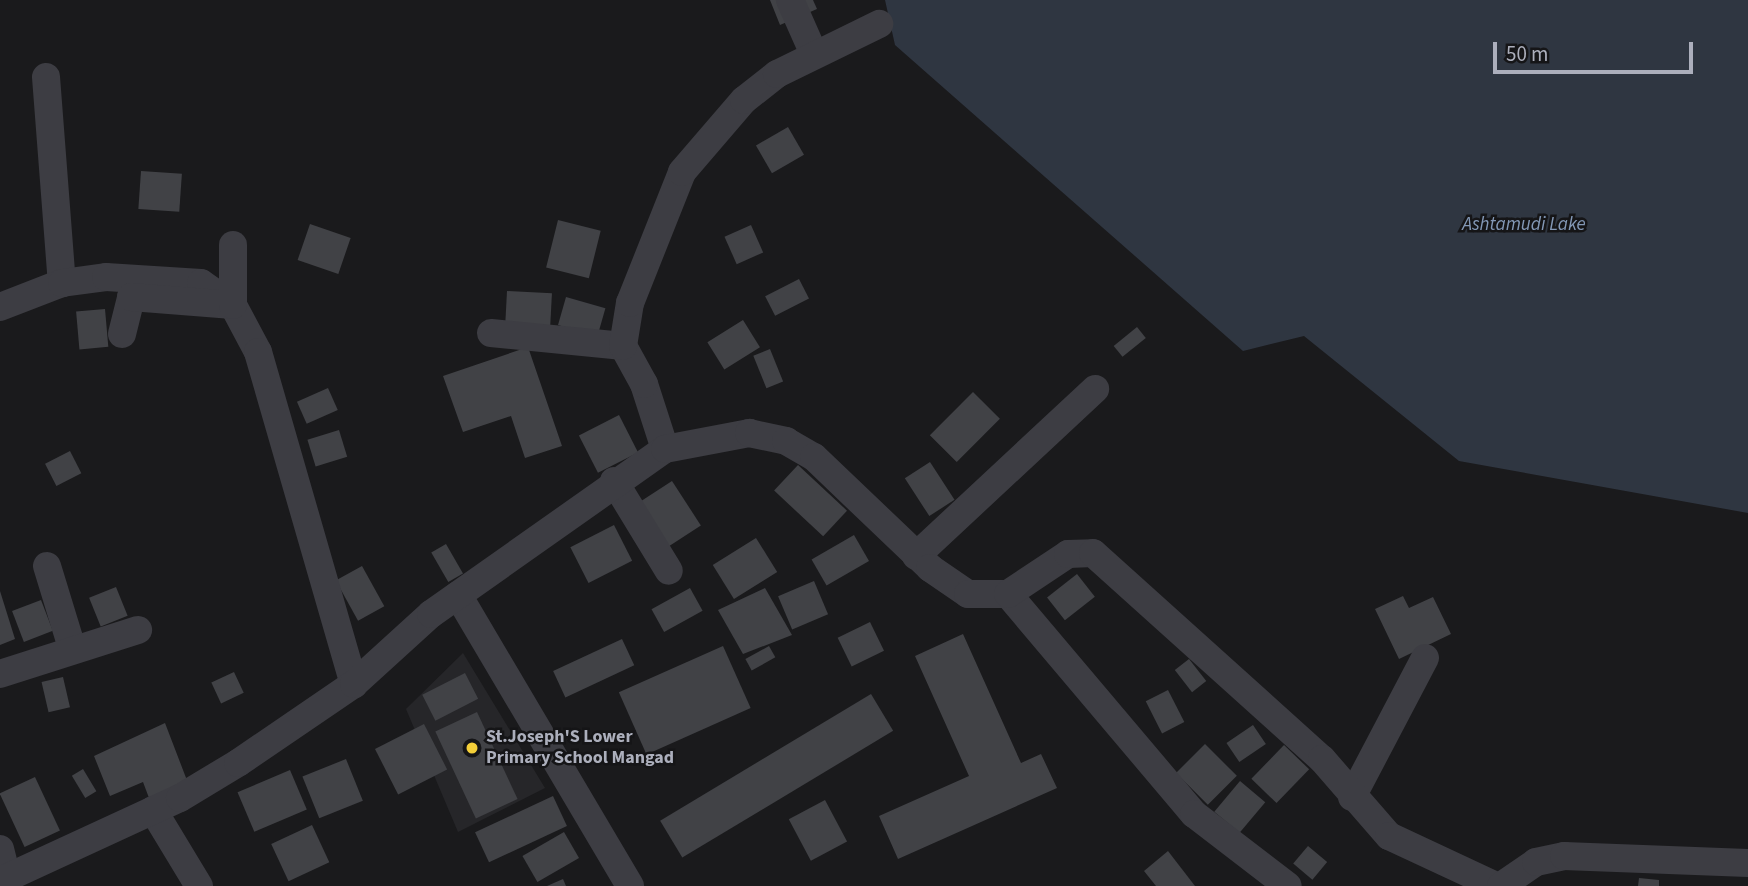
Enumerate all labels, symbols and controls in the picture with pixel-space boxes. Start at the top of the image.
scale bar [1496,28,1696,72]
text: 50 m [1506,39,1548,69]
water label: Ashtamudi Lake [1462,214,1586,236]
place label: St.Joseph'S Lower Primary School Mangad [486,727,674,770]
marker: St.Joseph'S Lower Primary School Mangad [464,740,480,756]

